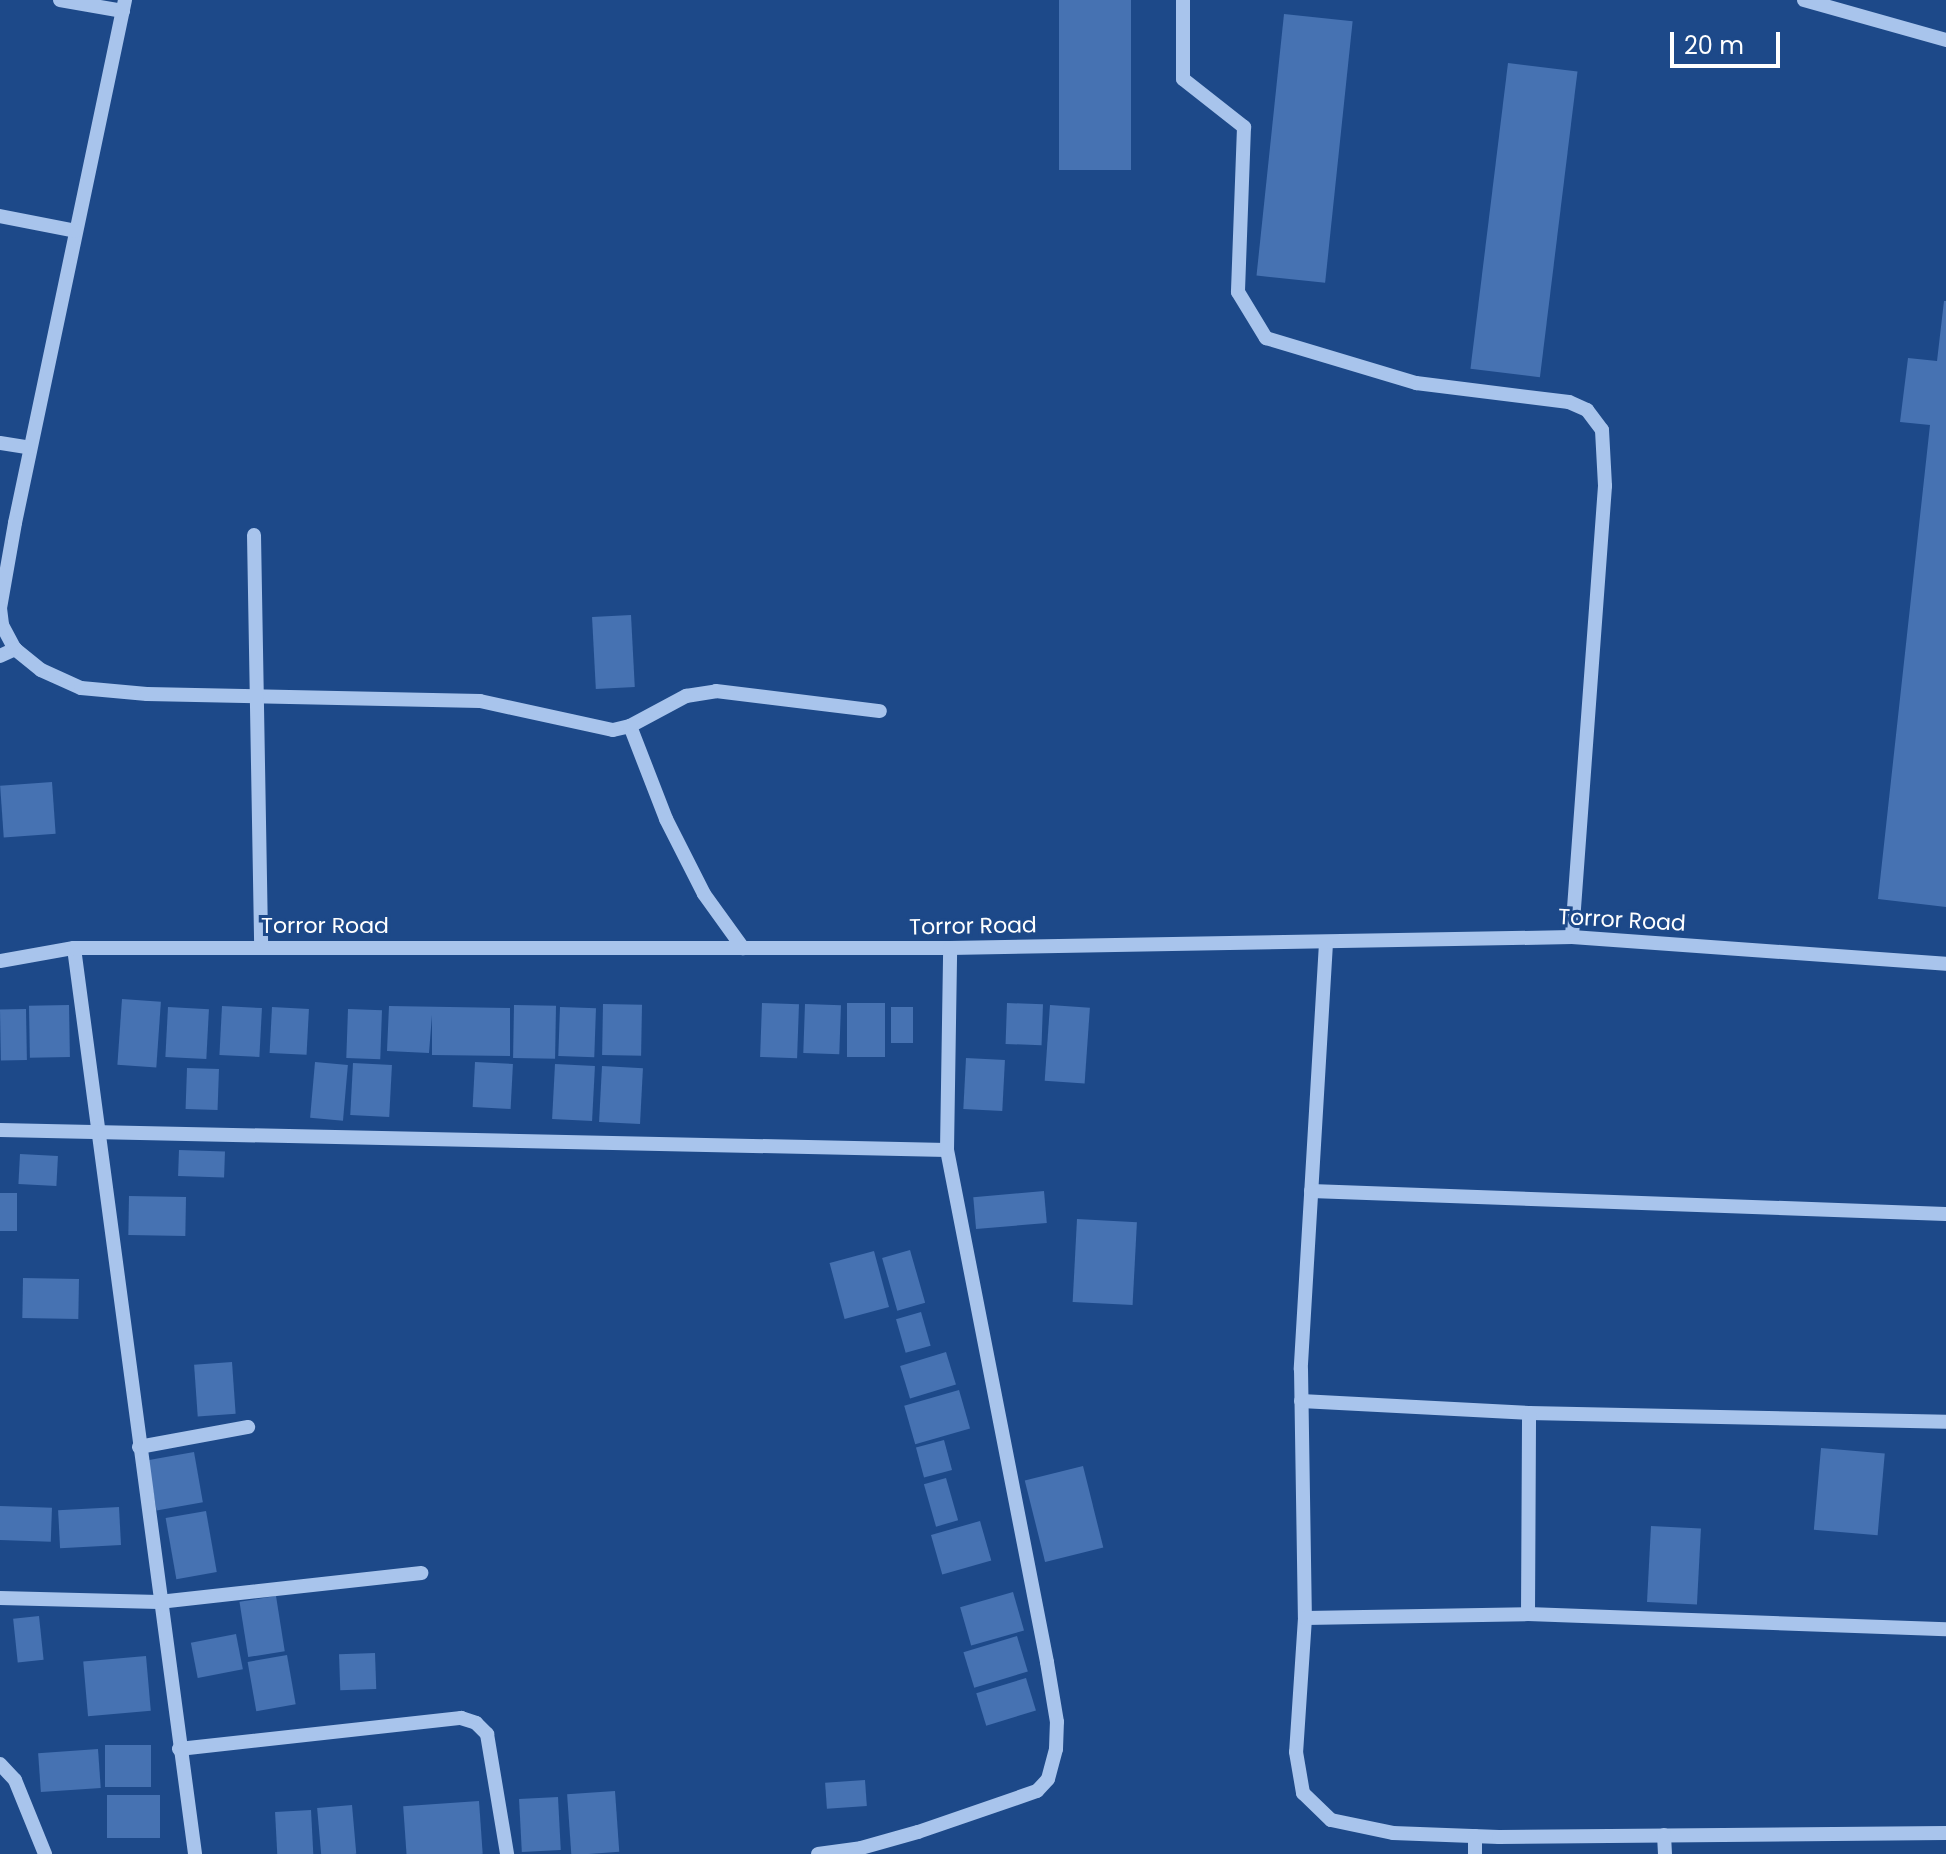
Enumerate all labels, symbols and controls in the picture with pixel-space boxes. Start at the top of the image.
scale bar [1674,16,1784,66]
text: 20 m [1684,29,1744,62]
street label: Torror Road [1558,903,1686,937]
street label: Torror Road [909,912,1037,940]
street label: Torror Road [261,913,389,939]

